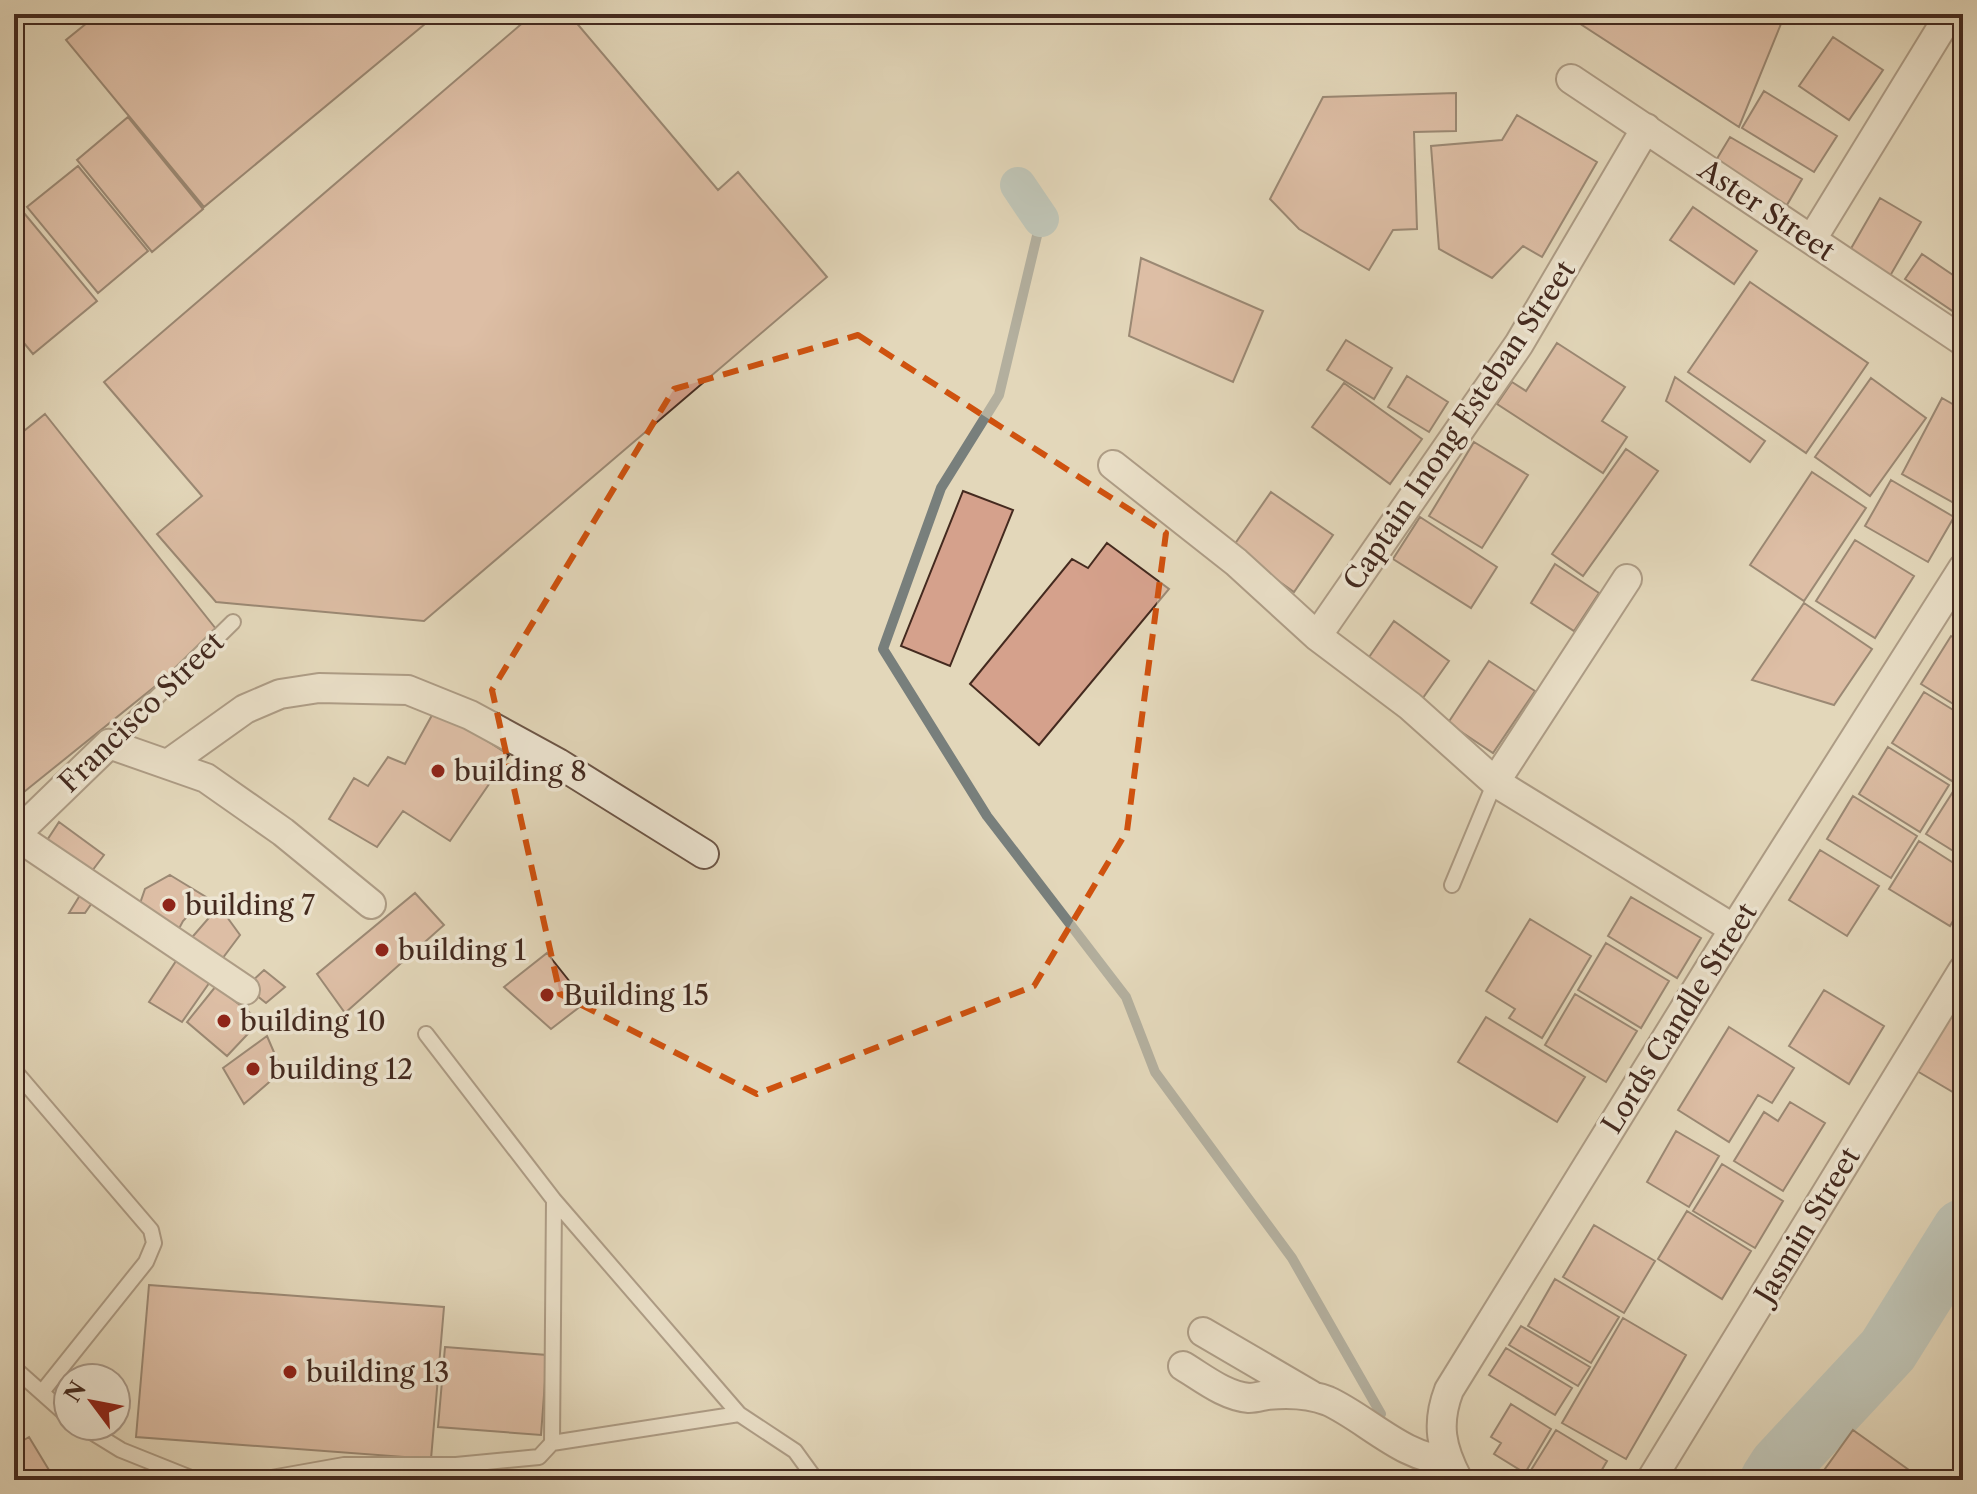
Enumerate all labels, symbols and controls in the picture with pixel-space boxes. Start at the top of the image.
street label: Aster Street [1692,152,1841,268]
street label: Captain Inong Esteban Street [1336,254,1582,596]
street label: Francisco Street [51,625,231,799]
place label: building 8 [454,754,587,788]
marker: building 8 [429,762,447,780]
place label: building 7 [185,888,315,922]
marker: building 7 [160,896,178,914]
street label: Lords Candle Street [1594,896,1764,1140]
place label: building 1 [398,933,526,967]
marker: building 1 [373,941,391,959]
place label: Building 15 [563,978,709,1012]
marker: Building 15 [538,986,556,1004]
place label: building 10 [240,1004,386,1038]
marker: building 10 [215,1012,233,1030]
place label: building 12 [269,1052,413,1086]
marker: building 12 [244,1060,262,1078]
street label: Jasmin Street [1745,1141,1867,1312]
place label: building 13 [306,1355,450,1389]
north arrow [52,1362,132,1442]
marker: building 13 [281,1363,299,1381]
text: N [59,1376,92,1407]

